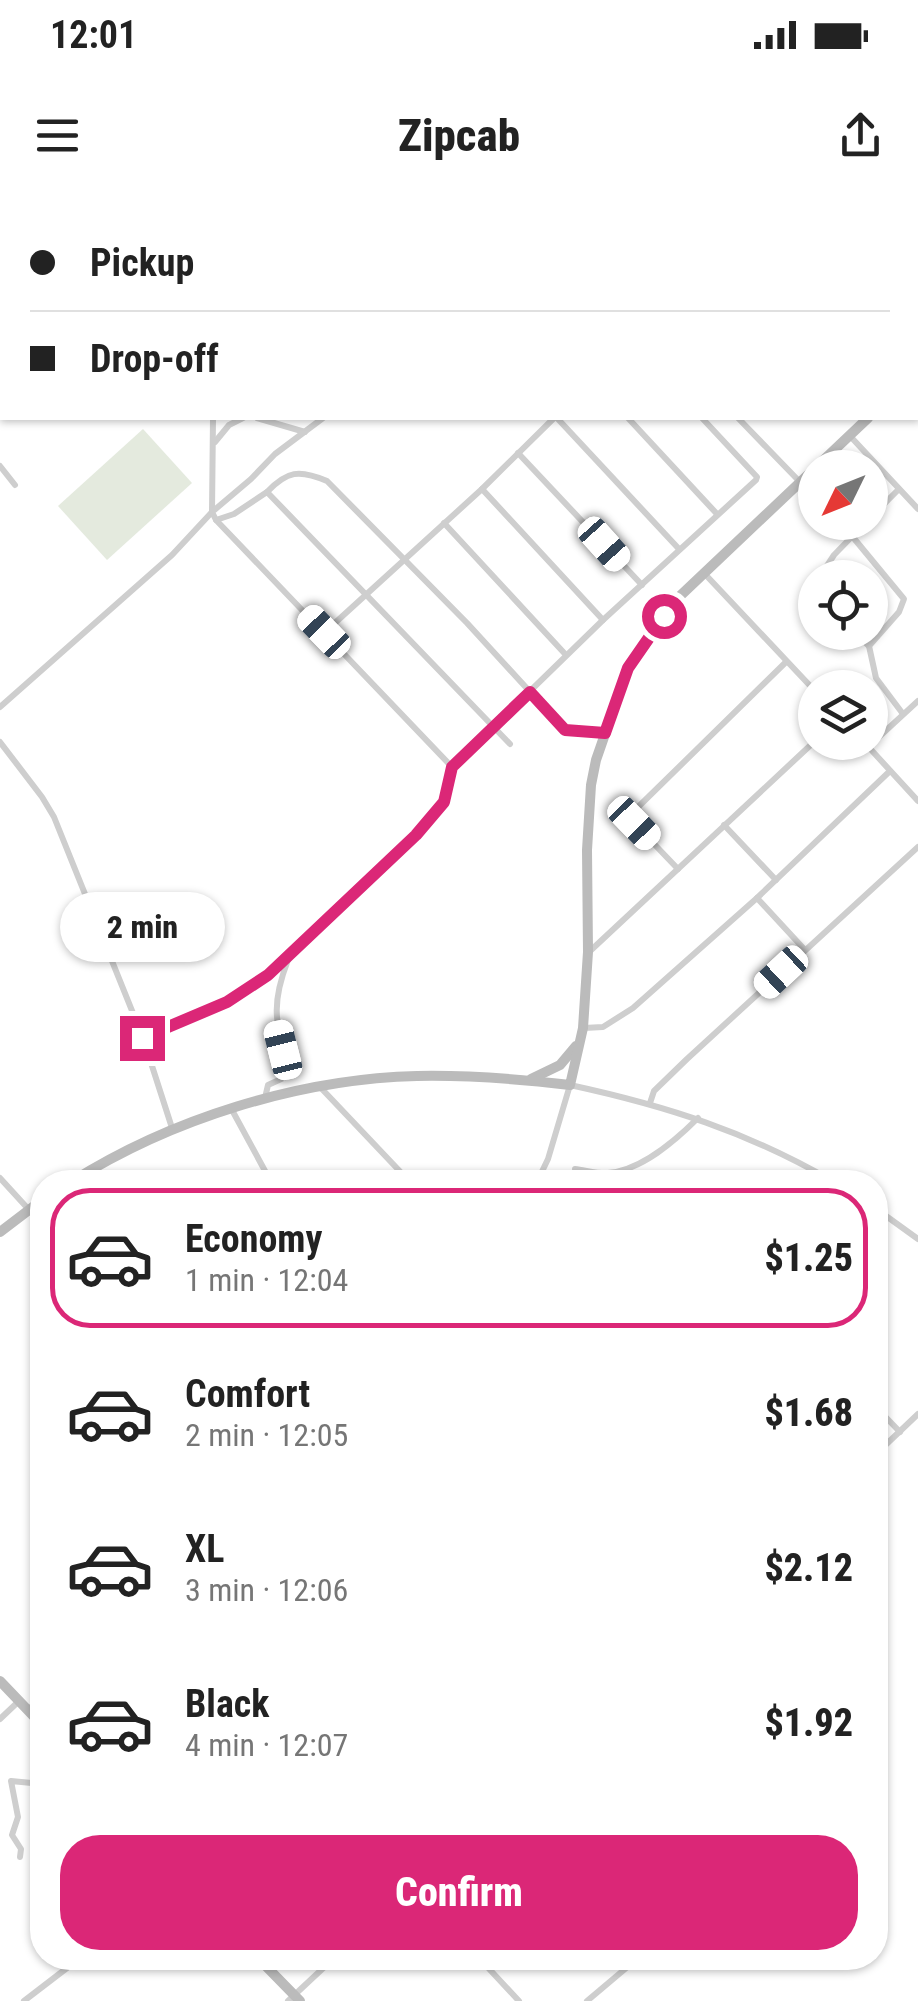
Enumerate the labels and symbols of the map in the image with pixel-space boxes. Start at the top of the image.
north arrow [798,450,888,540]
car [573,512,635,576]
route start [642,594,687,639]
car [292,600,356,664]
car [602,791,666,855]
callout: 2 min [59,893,224,963]
car [749,941,813,1003]
route end [120,1016,165,1061]
car [261,1017,305,1083]

